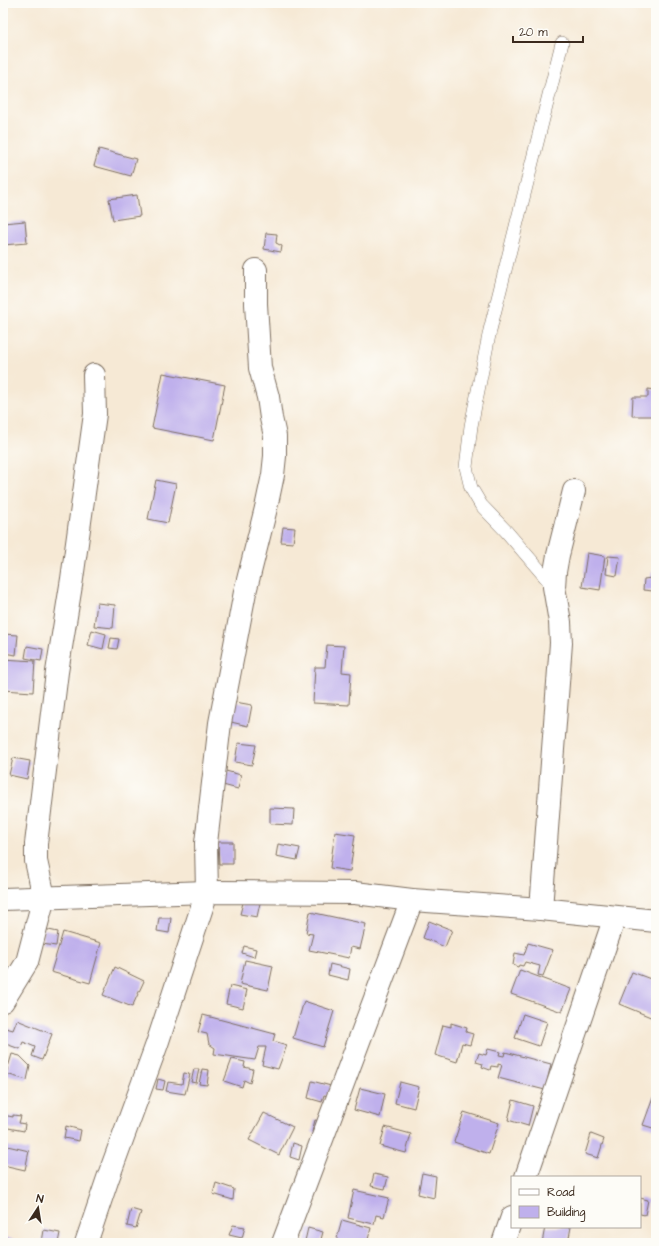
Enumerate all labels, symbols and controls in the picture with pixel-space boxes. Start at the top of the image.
scale bar [513,18,583,44]
text: 20 m [519,24,548,41]
legend [511,1176,641,1228]
text: Road [547,1184,575,1201]
north arrow [18,1188,58,1228]
text: N [35,1191,45,1207]
text: Building [547,1204,585,1222]

